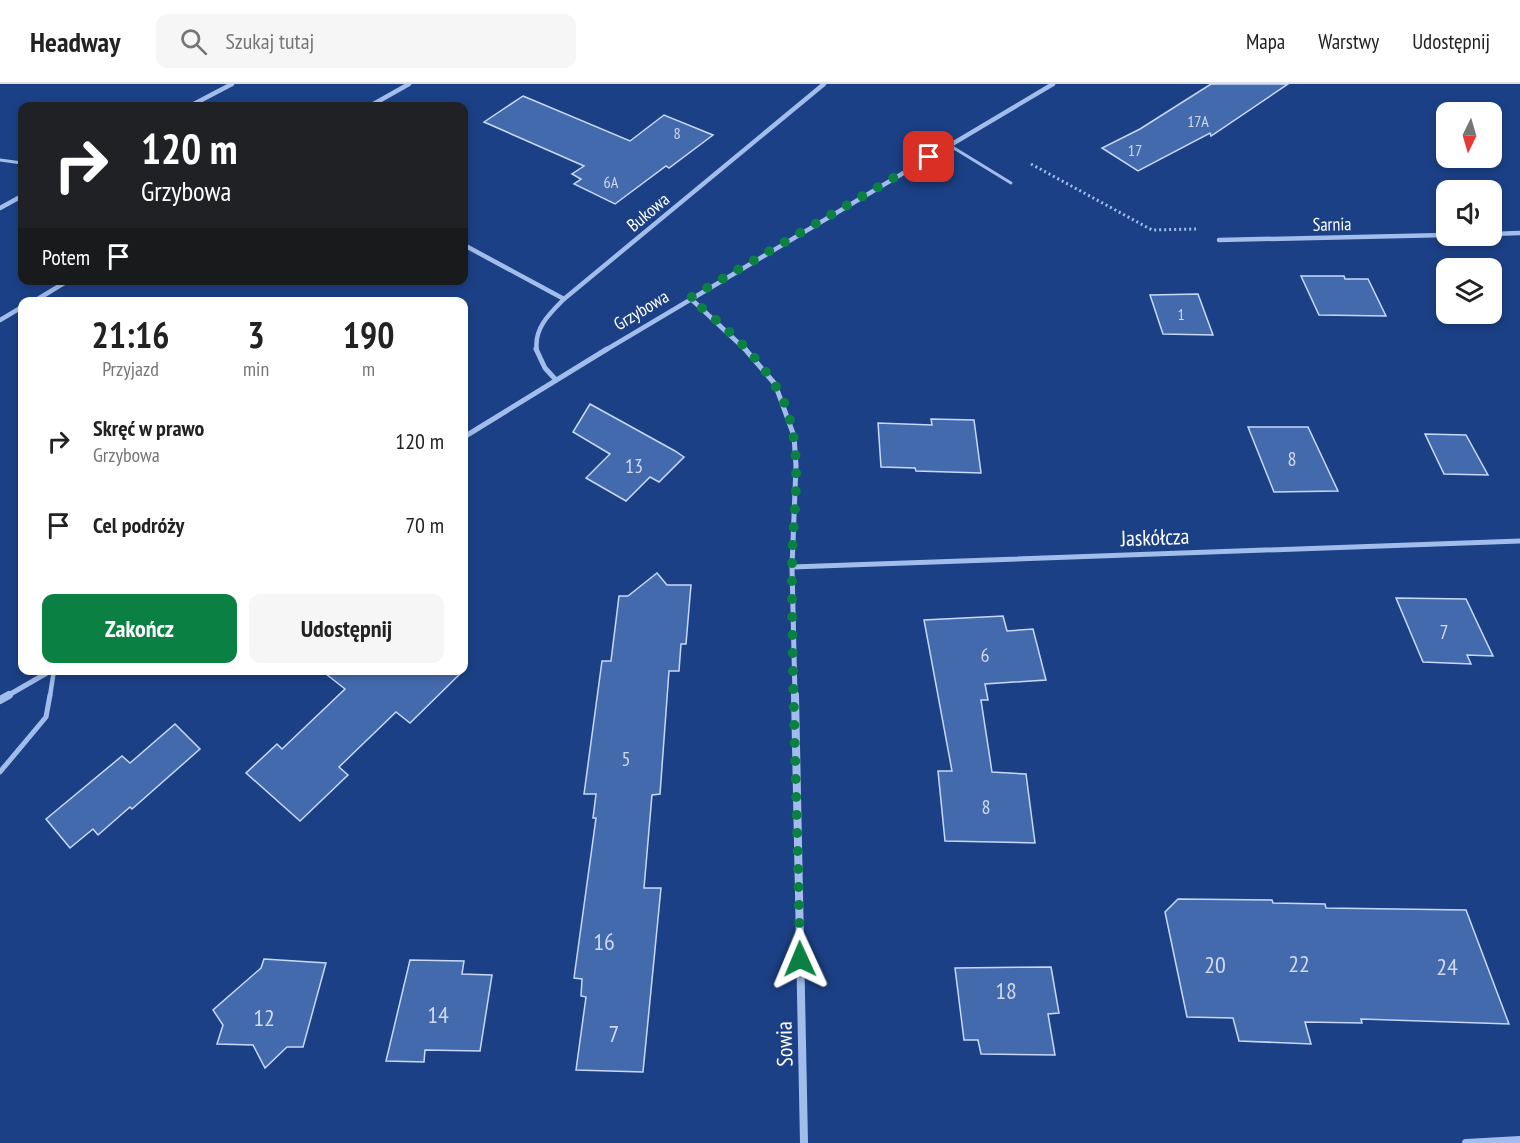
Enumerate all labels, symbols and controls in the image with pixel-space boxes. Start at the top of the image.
search box [156,14,576,68]
text: Headway [30,23,120,60]
icon: search [177,25,210,58]
text: Szukaj tutaj [225,27,314,55]
text: Mapa [1246,28,1285,55]
text: Warstwy [1318,28,1379,55]
text: Udostępnij [1412,28,1490,55]
north arrow [1436,102,1502,168]
map controls [1436,102,1502,324]
house number: 17A [1187,111,1209,131]
text: 120 m [141,121,238,176]
house number: 8 [673,123,681,143]
icon: right [42,126,120,204]
pin [903,131,954,182]
icon: arrive [912,140,945,173]
house number: 17 [1128,140,1142,160]
house number: 6A [604,172,619,192]
text: Grzybowa [141,174,231,208]
button: sound [1436,180,1502,246]
street label: Bukowa [622,188,674,236]
street label: Sarnia [1312,212,1352,236]
icon: arrive [102,240,135,273]
text: Potem [42,243,90,271]
button: layers [1436,258,1502,324]
street label: Grzybowa [609,285,673,335]
house number: 1 [1177,304,1185,324]
text: 21:16 [92,311,169,358]
text: 3 [247,311,265,358]
text: 190 [343,311,394,358]
text: Przyjazd [102,356,159,382]
text: min [243,356,269,382]
text: m [362,356,375,382]
text: Skręć w prawo [93,414,204,442]
icon: right [42,425,75,458]
text: 120 m [395,427,444,455]
text: Grzybowa [93,442,160,468]
house number: 8 [1288,446,1297,472]
house number: 13 [625,453,643,479]
icon: arrive [42,509,75,542]
text: Cel podróży [93,511,184,539]
text: 70 m [405,511,444,539]
street label: Jaskółcza [1119,522,1190,552]
button: Zakończ [42,594,237,663]
button: Udostępnij [249,594,444,663]
house number: 7 [1440,619,1449,645]
house number: 6 [981,642,990,668]
house number: 5 [622,746,631,772]
house number: 8 [982,794,991,820]
house number: 16 [593,926,615,957]
position arrow [768,927,832,991]
house number: 22 [1288,948,1310,979]
house number: 20 [1204,949,1226,980]
house number: 24 [1436,951,1458,982]
house number: 18 [995,975,1017,1006]
house number: 14 [427,999,449,1030]
house number: 12 [253,1002,275,1033]
house number: 7 [609,1018,619,1049]
street label: Sowia [770,1021,798,1067]

